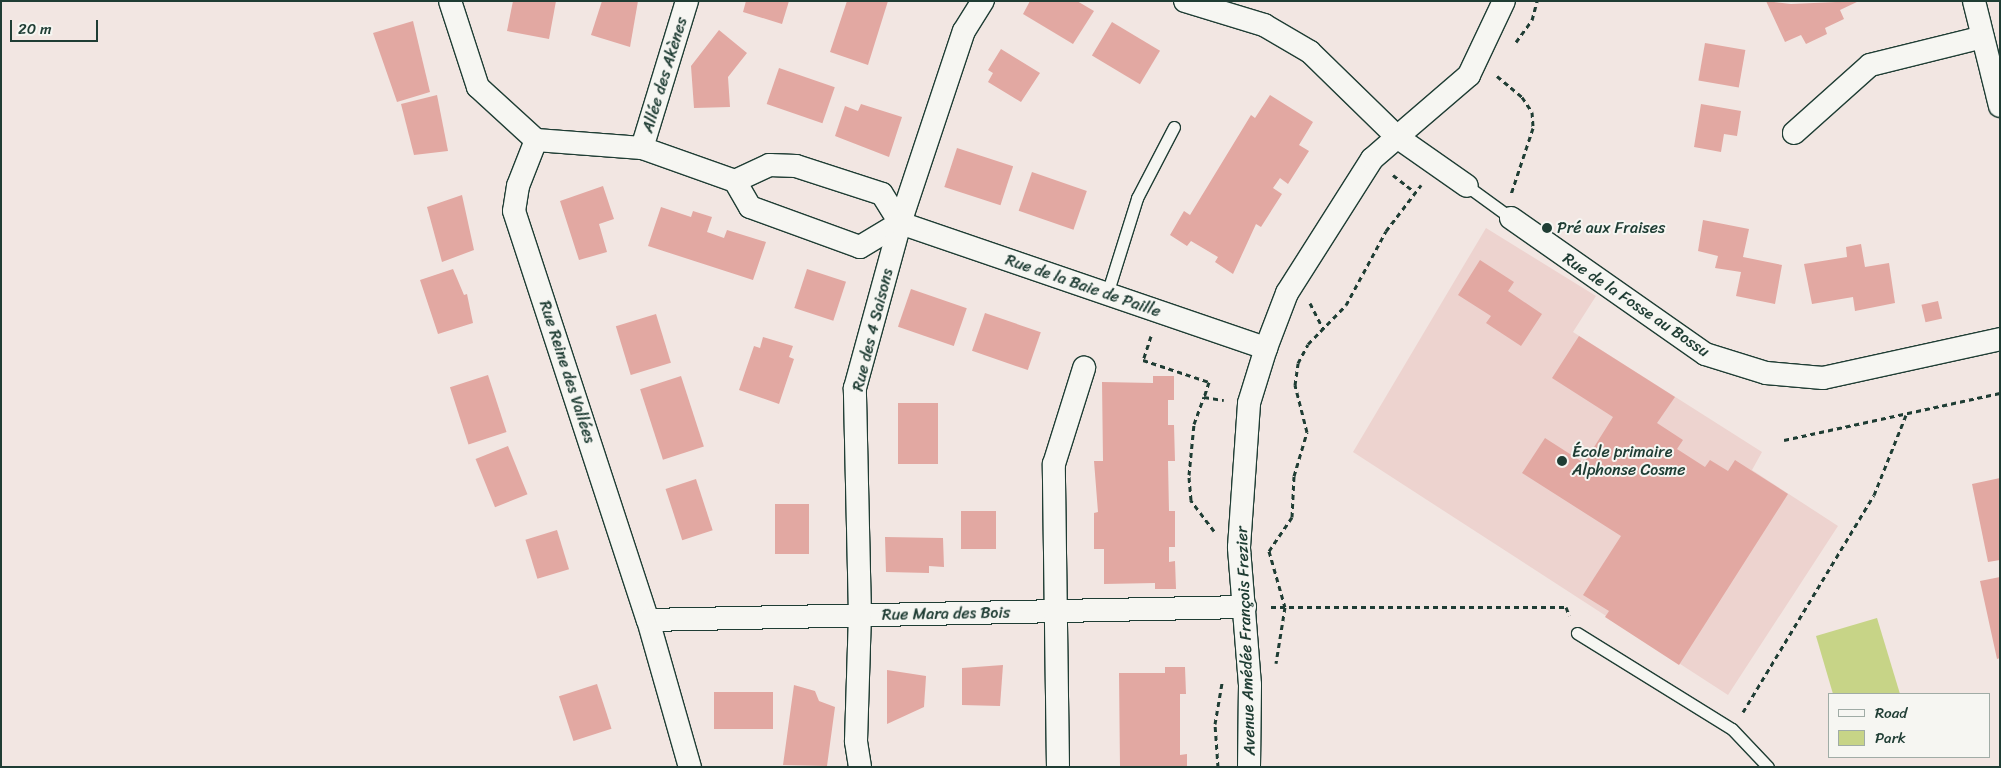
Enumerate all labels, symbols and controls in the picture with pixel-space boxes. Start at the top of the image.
scale bar [12,10,100,42]
street label: Allée des Akènes [638,15,692,135]
text: 20 m [18,16,52,42]
place label: Pré aux Fraises [1557,218,1664,238]
marker: Pré aux Fraises [1541,222,1553,234]
street label: Rue de la Fosse au Bossu [1558,248,1714,362]
street label: Rue de la Baie de Paille [1003,250,1163,322]
street label: Rue des 4 Saisons [848,267,898,393]
street label: Rue Reine des Vallées [535,298,599,446]
place label: École primaire Alphonse Cosme [1572,442,1686,480]
marker: École primaire Alphonse Cosme [1556,455,1568,467]
street label: Avenue Amédée François Frezier [1232,527,1260,755]
street label: Rue Mara des Bois [881,603,1011,625]
legend [1828,693,1991,758]
text: Road [1875,700,1907,726]
text: Park [1875,725,1906,751]

